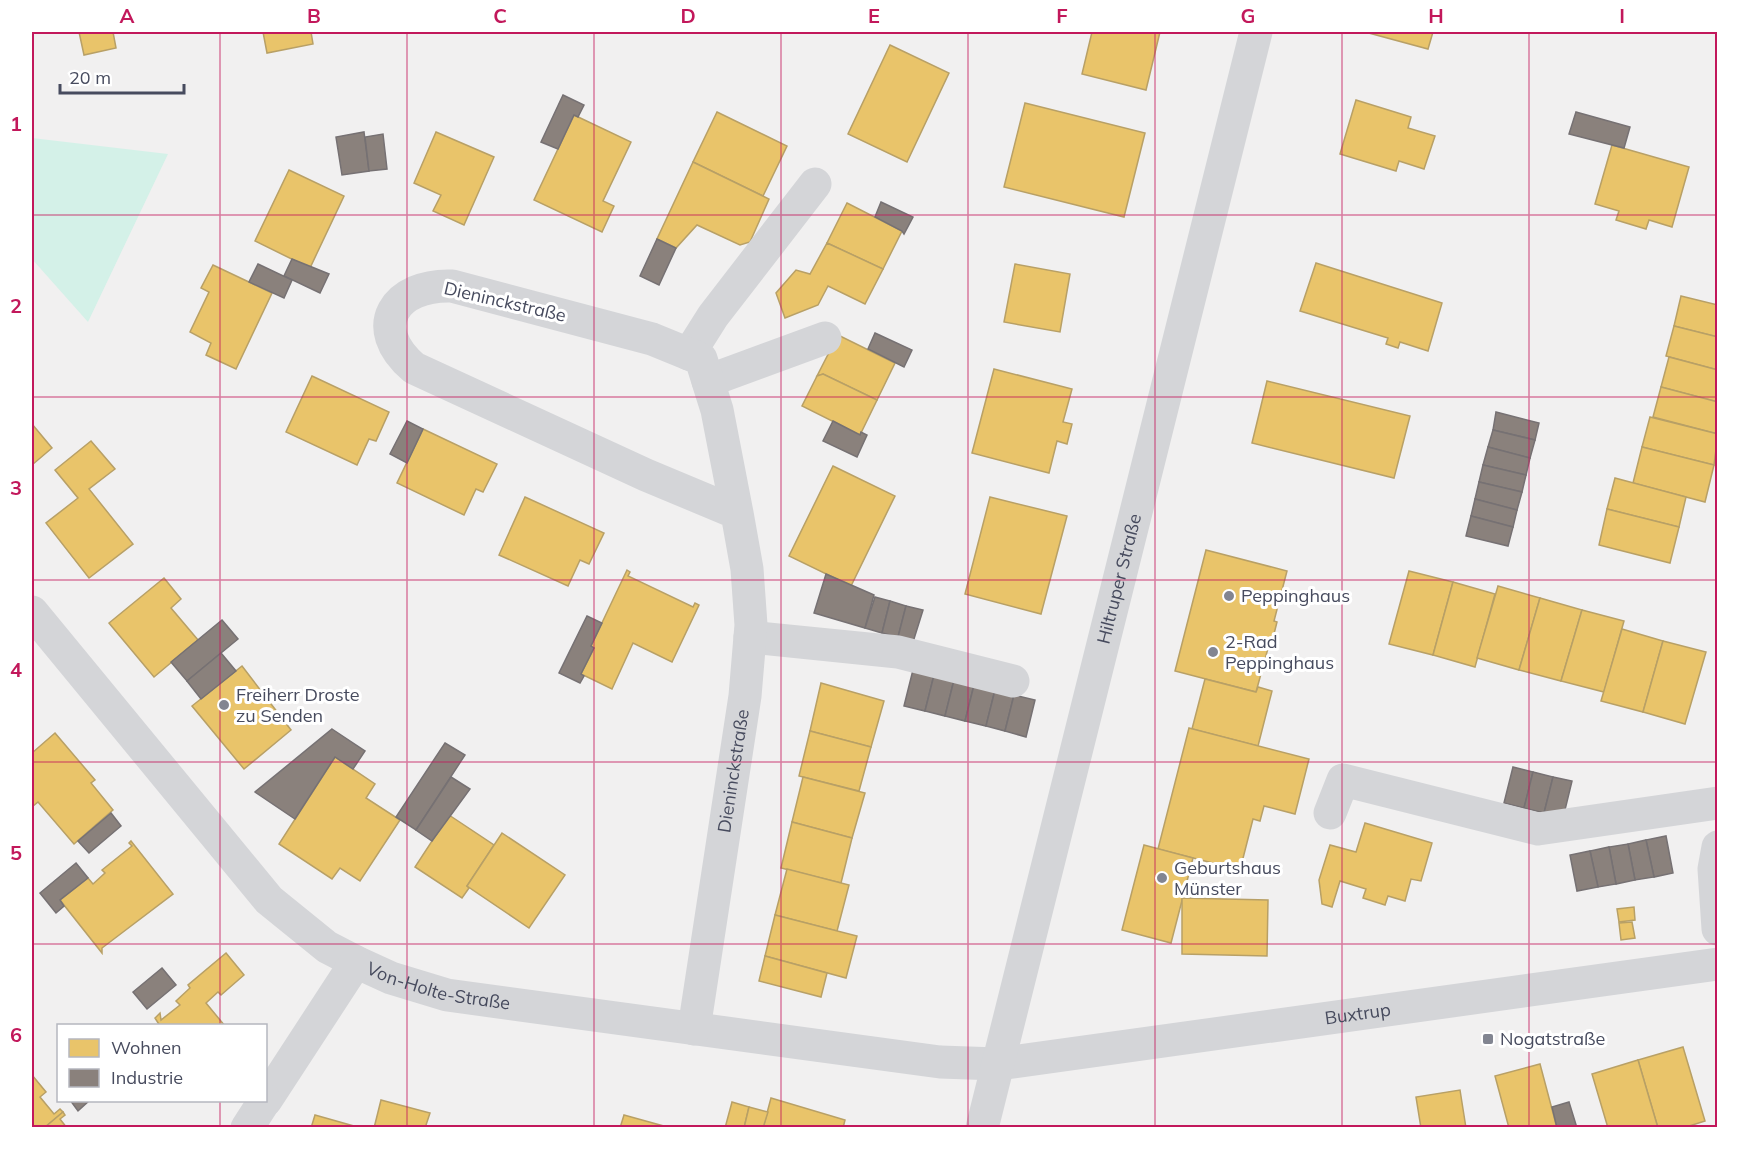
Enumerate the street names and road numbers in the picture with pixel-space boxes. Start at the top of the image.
street label: Dieninckstraße [442,276,568,327]
street label: Hiltruper Straße [1091,511,1146,646]
street label: Dieninckstraße [712,708,754,834]
street label: Von-Holte-Straße [363,956,512,1014]
street label: Buxtrup [1323,998,1392,1030]

